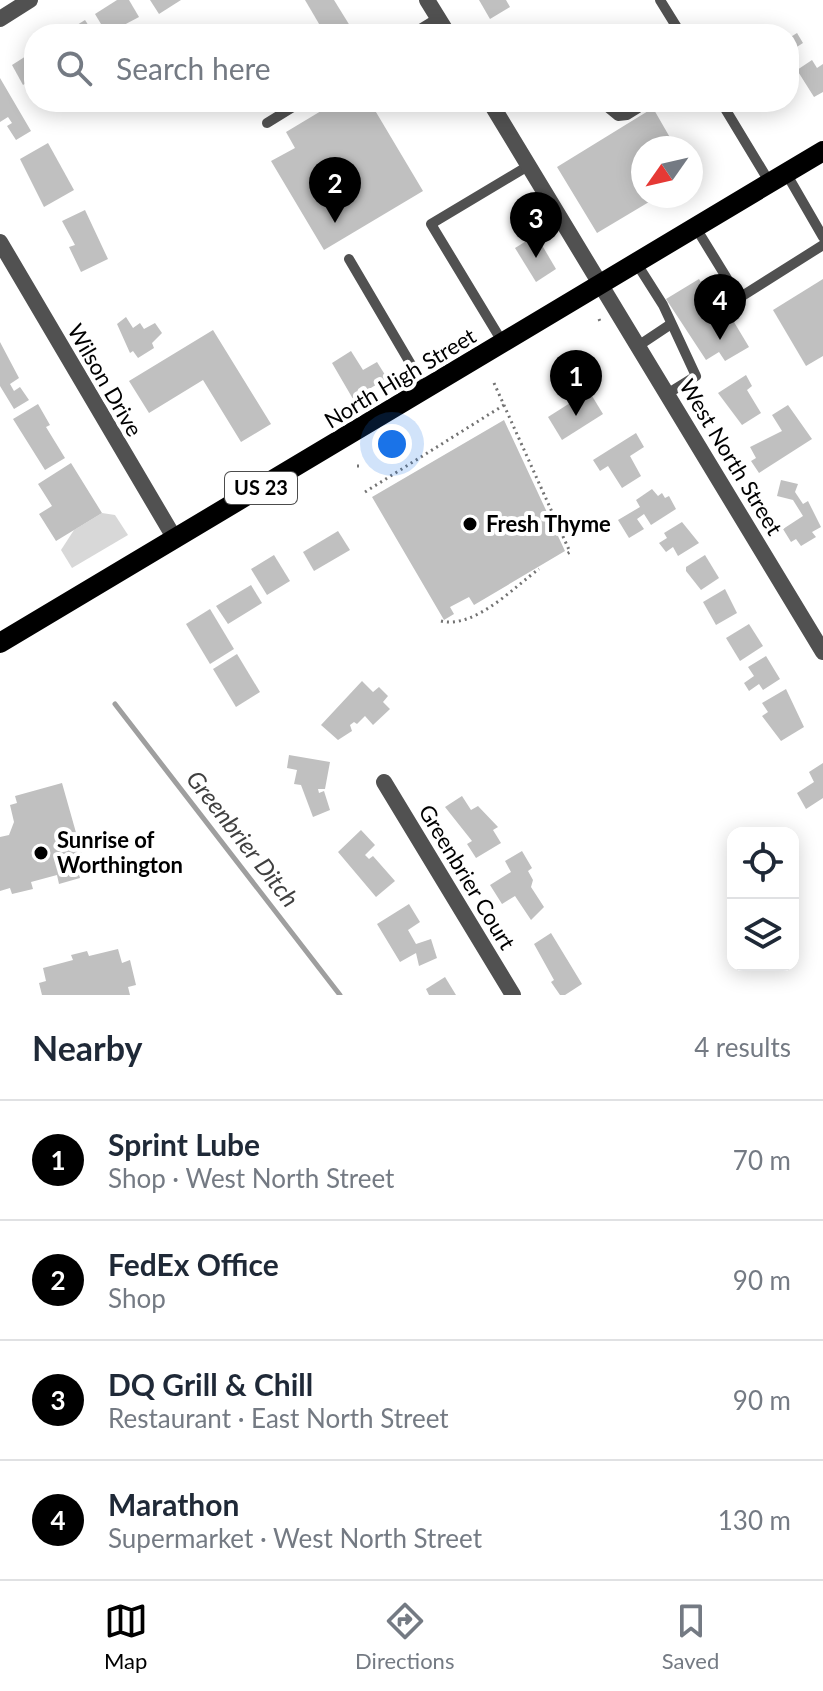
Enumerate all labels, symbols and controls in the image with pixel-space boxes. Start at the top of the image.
search box [24,24,799,112]
icon: search [52,46,96,90]
text: Search here [116,50,271,86]
north arrow [631,136,703,208]
pin: 2 [309,157,361,223]
pin: 3 [510,192,562,258]
pin: 4 [694,274,746,340]
street label: Wilson Drive [62,319,149,441]
street label: North High Street [319,322,480,433]
pin: 1 [550,350,602,416]
street label: West North Street [674,374,789,540]
your location [372,424,412,464]
road number: US 23 [225,472,297,504]
place label: Fresh Thyme [486,510,611,537]
marker: Fresh Thyme [461,515,479,533]
water label: Greenbrier Ditch [181,764,305,912]
street label: Greenbrier Court [413,799,521,954]
place label: Sunrise of Worthington [57,826,183,878]
map controls [727,827,799,971]
button: locate [727,827,799,899]
marker: Sunrise of Worthington [32,844,50,862]
button: layers [727,899,799,971]
text: Nearby [32,1027,143,1068]
text: 4 results [694,1031,791,1063]
text: Sprint Lube [108,1126,260,1162]
text: 1 [50,1144,66,1176]
text: 70 m [733,1144,791,1176]
text: Shop · West North Street [108,1162,394,1194]
text: FedEx Office [108,1246,279,1282]
text: 2 [50,1264,66,1296]
text: 90 m [733,1264,791,1296]
text: Shop [108,1282,166,1314]
text: DQ Grill & Chill [108,1366,313,1402]
text: 3 [50,1384,66,1416]
text: 90 m [733,1384,791,1416]
text: Restaurant · East North Street [108,1402,449,1434]
text: Marathon [108,1486,239,1522]
text: 4 [50,1504,66,1536]
text: 130 m [718,1504,791,1536]
text: Supermarket · West North Street [108,1522,482,1554]
tab: Map [104,1599,148,1674]
tab: Directions [355,1599,454,1674]
tab: Saved [662,1599,719,1674]

